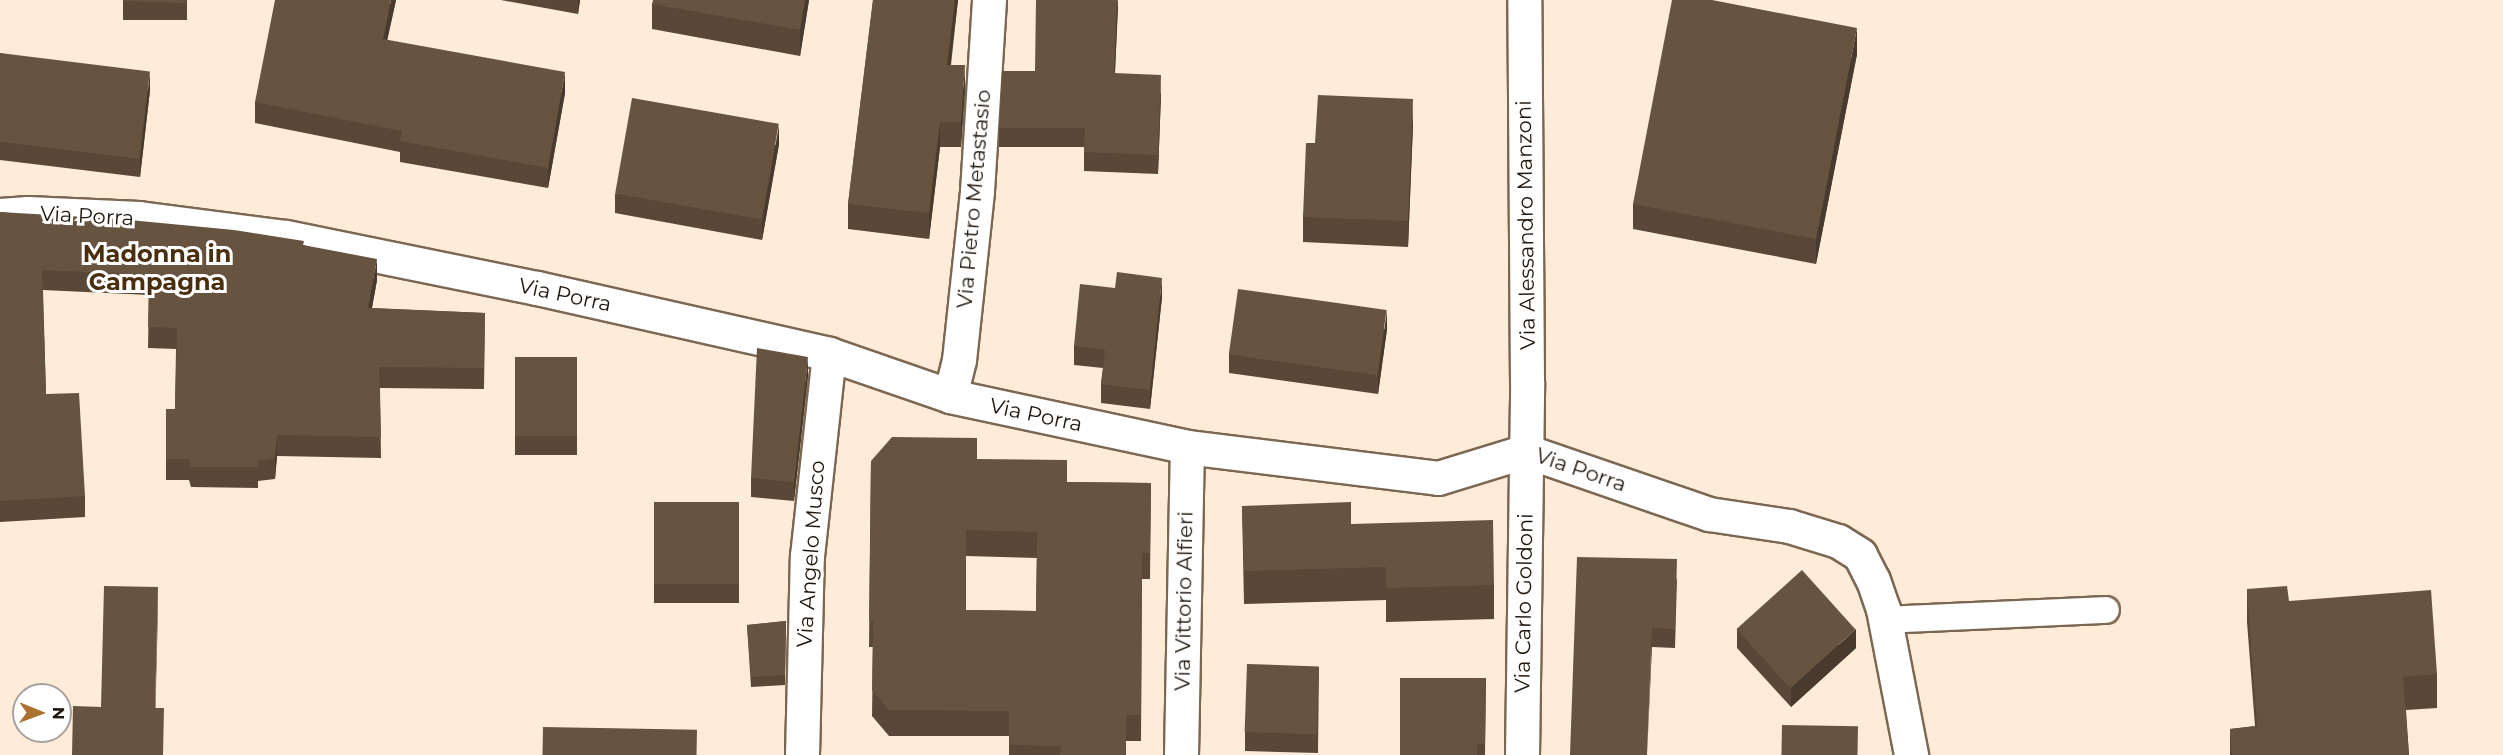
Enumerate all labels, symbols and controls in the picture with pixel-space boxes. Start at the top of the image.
street label: Via Pietro Metastasio [952,89,996,309]
street label: Via Alessandro Manzoni [1511,100,1541,350]
street label: Via Porra [39,201,135,231]
district label: Madonna in Campagna [83,240,231,296]
street label: Via Porra [516,273,614,317]
street label: Via Porra [987,393,1085,437]
street label: Via Porra [1532,443,1630,497]
street label: Via Angelo Musco [792,460,830,648]
street label: Via Vittorio Alfieri [1170,511,1198,691]
street label: Via Carlo Goldoni [1510,513,1538,693]
north arrow [12,683,72,743]
text: N [49,707,68,720]

